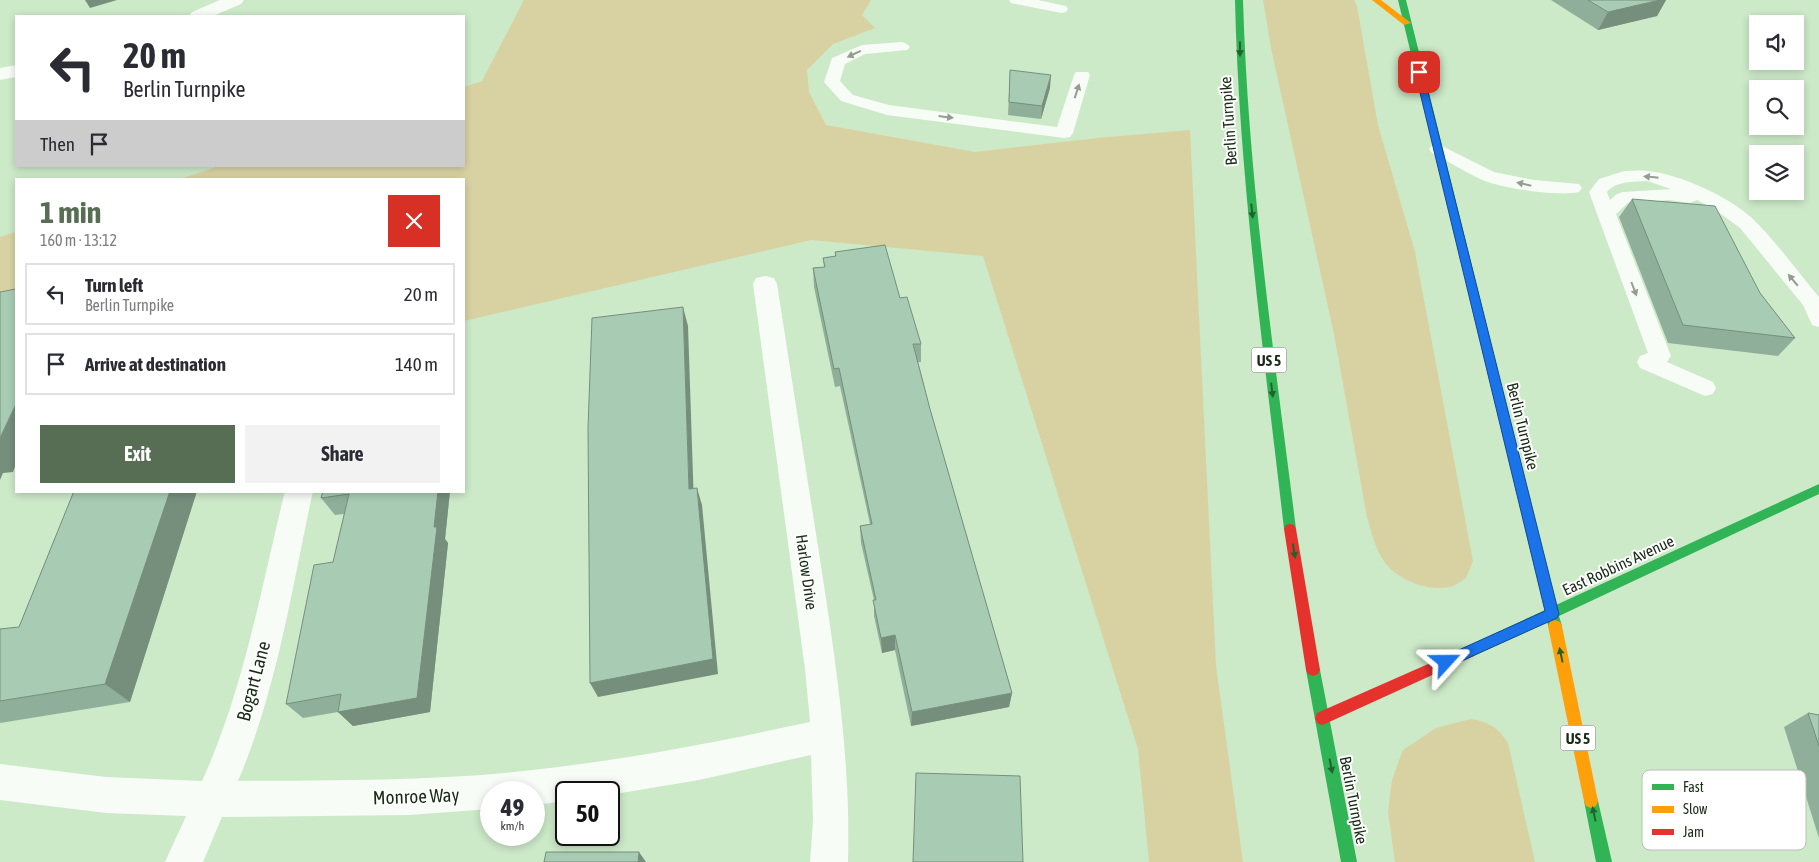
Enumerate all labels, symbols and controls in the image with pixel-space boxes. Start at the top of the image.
map controls [1749,15,1804,200]
button: sound [1749,15,1804,70]
icon: left [40,35,105,100]
text: 20 m [123,35,186,75]
one-way arrow [1236,41,1244,57]
one-way arrow [847,50,861,58]
pin [1398,51,1440,93]
icon: arrive [1405,58,1433,86]
text: Berlin Turnpike [123,76,246,102]
street label: Berlin Turnpike [1216,76,1241,166]
button: search [1749,80,1804,135]
one-way arrow [1074,83,1082,98]
one-way arrow [938,113,954,121]
icon: arrive [85,130,113,158]
text: Then [40,133,75,155]
button: layers [1749,145,1804,200]
one-way arrow [1643,173,1659,181]
one-way arrow [1517,180,1532,188]
text: 1 min [40,195,101,229]
button: close [388,195,440,247]
one-way arrow [1248,203,1256,219]
text: 160 m · 13:12 [40,231,117,249]
one-way arrow [1788,273,1799,286]
text: Turn left [85,274,143,296]
icon: left [42,280,70,308]
one-way arrow [1630,282,1638,297]
text: 20 m [404,283,438,305]
text: Berlin Turnpike [85,296,174,314]
road number: US 5 [1252,348,1286,372]
icon: arrive [42,350,70,378]
text: Arrive at destination [85,353,226,375]
text: 140 m [395,353,438,375]
street label: Berlin Turnpike [1503,381,1543,472]
one-way arrow [1268,382,1276,398]
button: Exit [40,425,235,483]
button: Share [245,425,440,483]
street label: East Robbins Avenue [1559,531,1677,599]
street label: Harlow Drive [793,533,821,611]
one-way arrow [1290,543,1298,559]
position arrow [1419,635,1471,687]
street label: Bogart Lane [232,639,274,723]
one-way arrow [1557,648,1565,663]
road number: US 5 [1560,726,1596,750]
street label: Berlin Turnpike [1336,755,1371,846]
one-way arrow [1327,759,1335,774]
legend [1642,770,1806,850]
text: Fast [1683,779,1704,795]
speed limit sign: 50 [555,781,620,846]
street label: Monroe Way [372,783,460,809]
text: 49 [501,793,524,821]
text: Slow [1683,801,1708,817]
one-way arrow [1590,806,1598,822]
text: km/h [501,819,524,833]
text: Jam [1683,824,1704,840]

